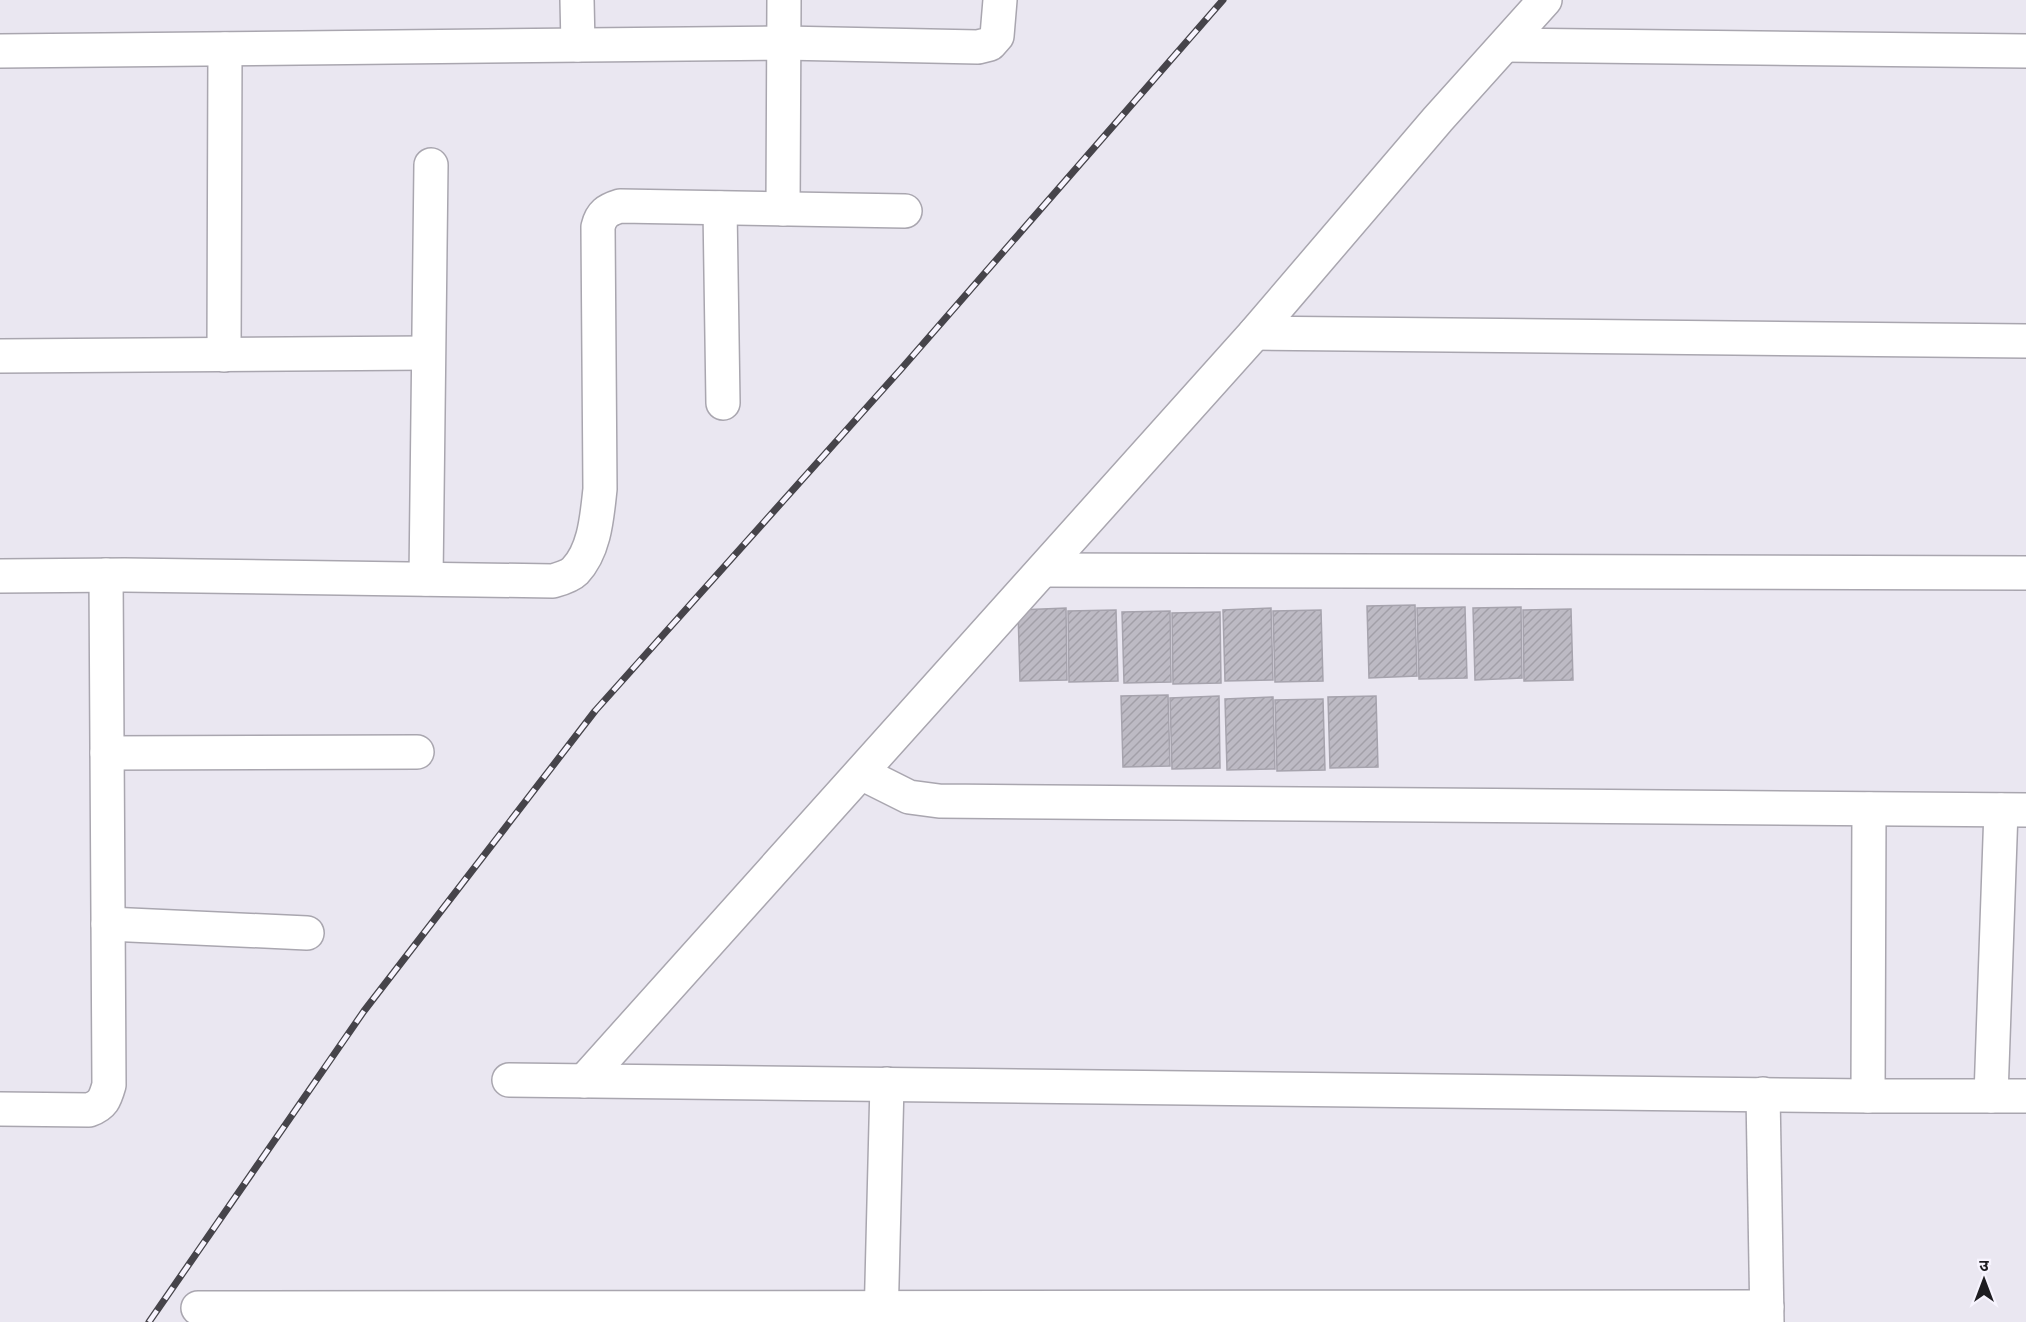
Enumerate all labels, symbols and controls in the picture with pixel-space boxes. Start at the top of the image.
north arrow [1954,1250,2014,1310]
text: उ [1979,1255,1989,1275]

